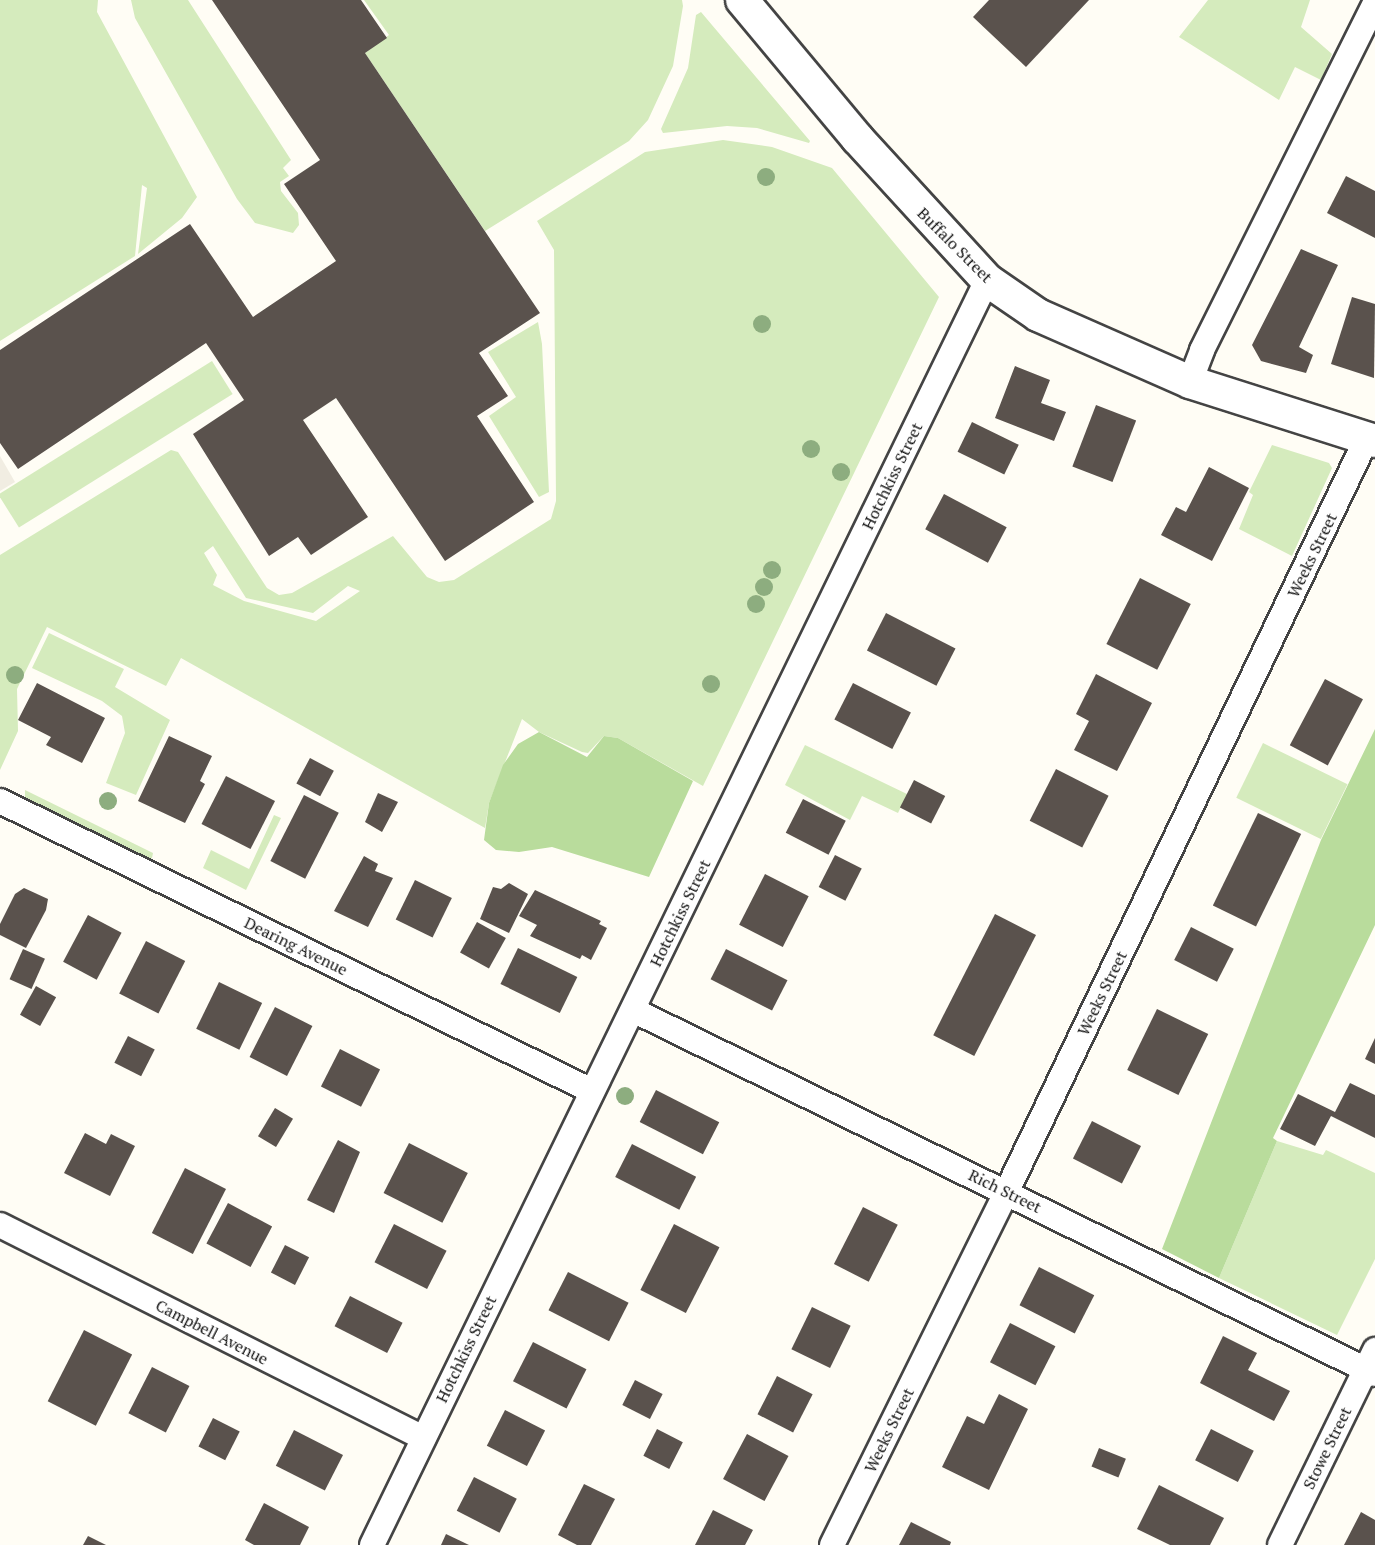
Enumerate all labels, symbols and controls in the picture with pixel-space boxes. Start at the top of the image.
street label: Buffalo Street [913,203,997,287]
street label: Hotchkiss Street [858,419,926,533]
street label: Weeks Street [1283,510,1341,600]
street label: Hotchkiss Street [646,856,714,970]
street label: Dearing Avenue [241,913,351,979]
street label: Weeks Street [1073,948,1131,1038]
street label: Rich Street [966,1165,1044,1217]
street label: Hotchkiss Street [432,1292,500,1406]
street label: Campbell Avenue [152,1295,272,1369]
street label: Weeks Street [860,1385,918,1475]
street label: Stowe Street [1299,1404,1355,1492]

